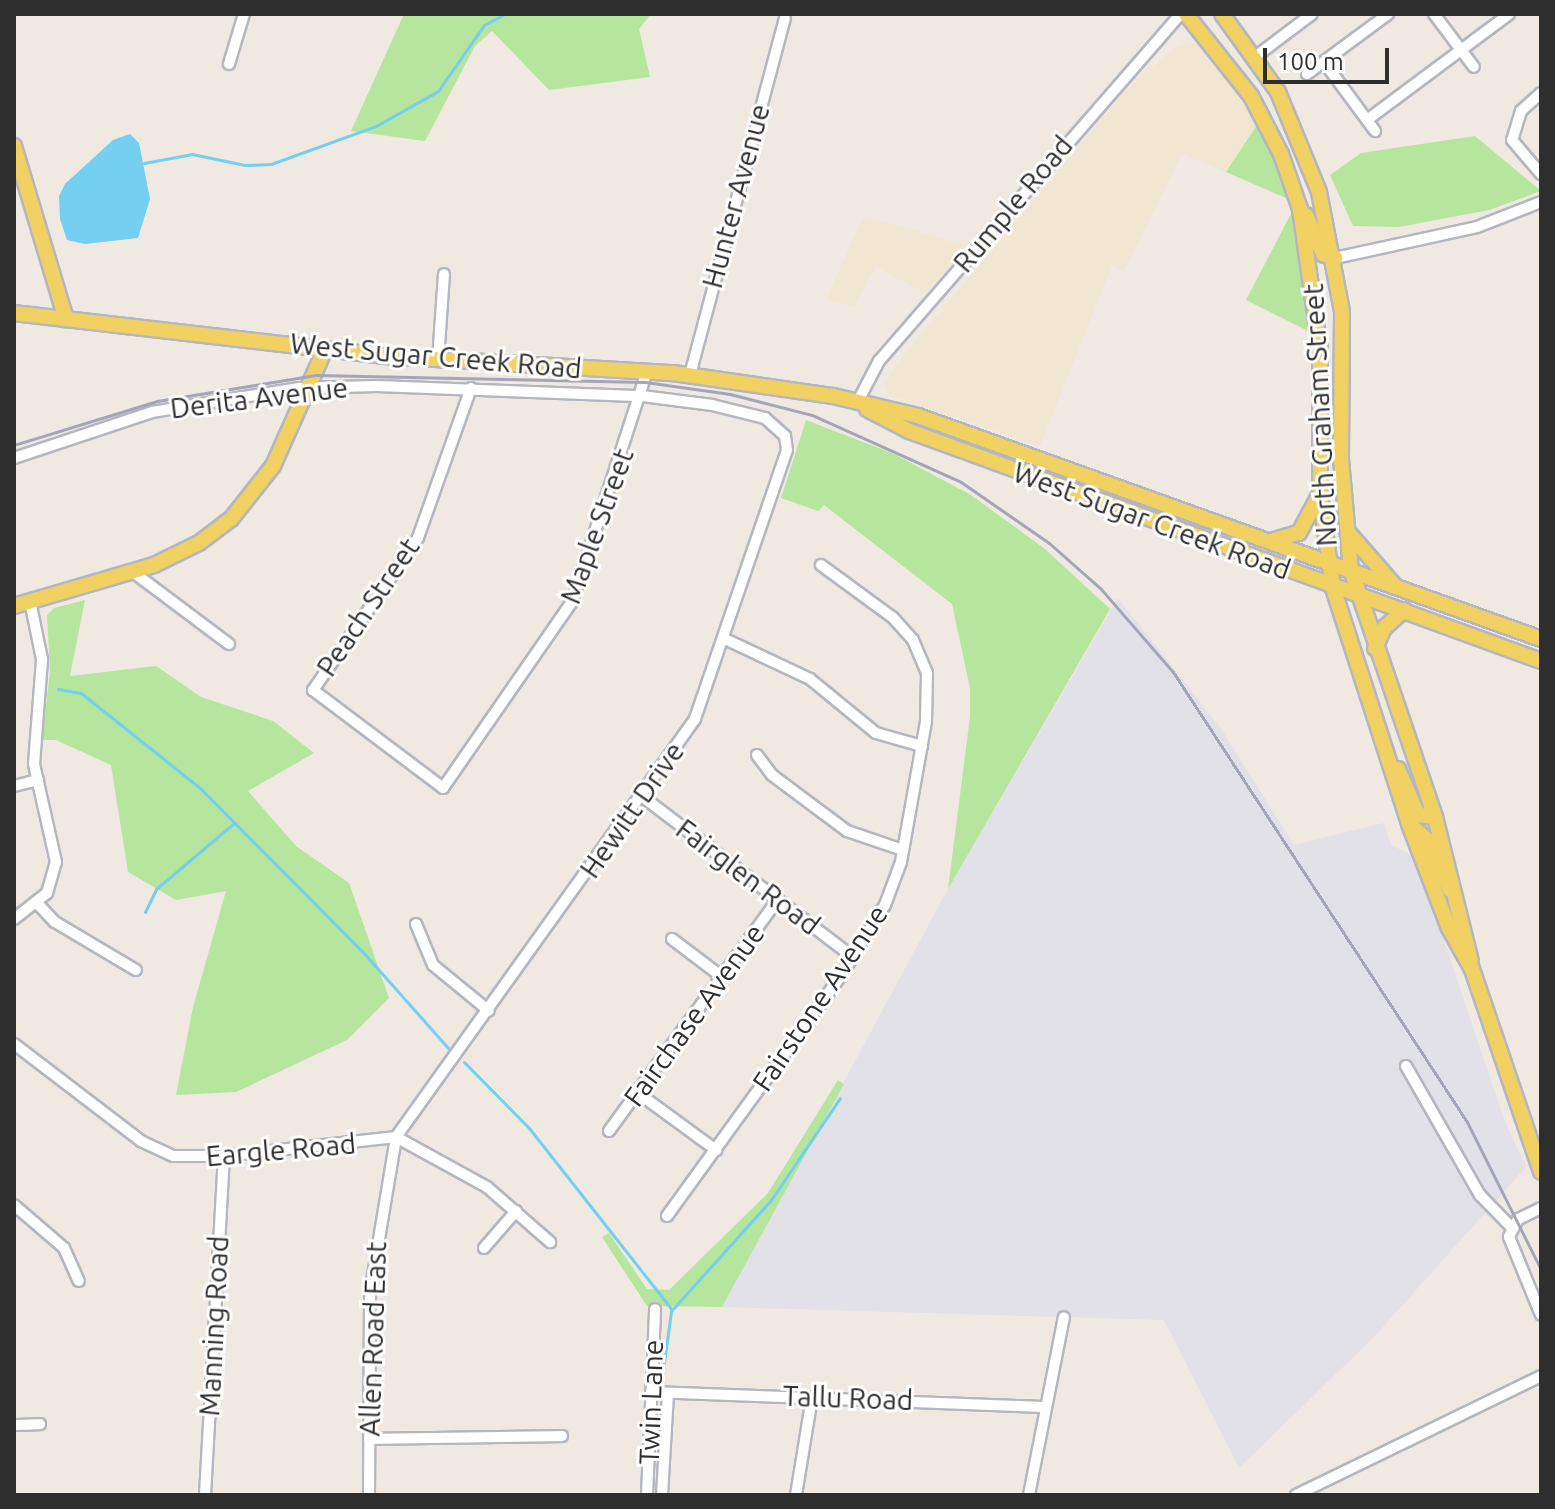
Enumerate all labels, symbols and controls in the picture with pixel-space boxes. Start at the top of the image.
scale bar [1267,32,1393,82]
text: 100 m [1277,48,1344,75]
street label: Hunter Avenue [695,100,777,292]
street label: Rumple Road [946,129,1080,279]
street label: North Graham Street [1296,283,1344,547]
street label: West Sugar Creek Road [289,327,583,385]
street label: Derita Avenue [168,370,350,426]
street label: Maple Street [553,444,641,608]
street label: West Sugar Creek Road [1009,455,1295,587]
street label: Peach Street [309,531,427,683]
street label: Hewitt Drive [573,736,691,884]
street label: Fairglen Road [669,812,827,942]
street label: Fairstone Avenue [745,899,895,1097]
street label: Fairchase Avenue [617,917,771,1113]
street label: Eargle Road [205,1127,357,1173]
street label: Manning Road [192,1235,236,1417]
street label: Allen Road East [353,1241,393,1437]
street label: Twin Lane [632,1339,670,1465]
street label: Tallu Road [782,1379,914,1417]

